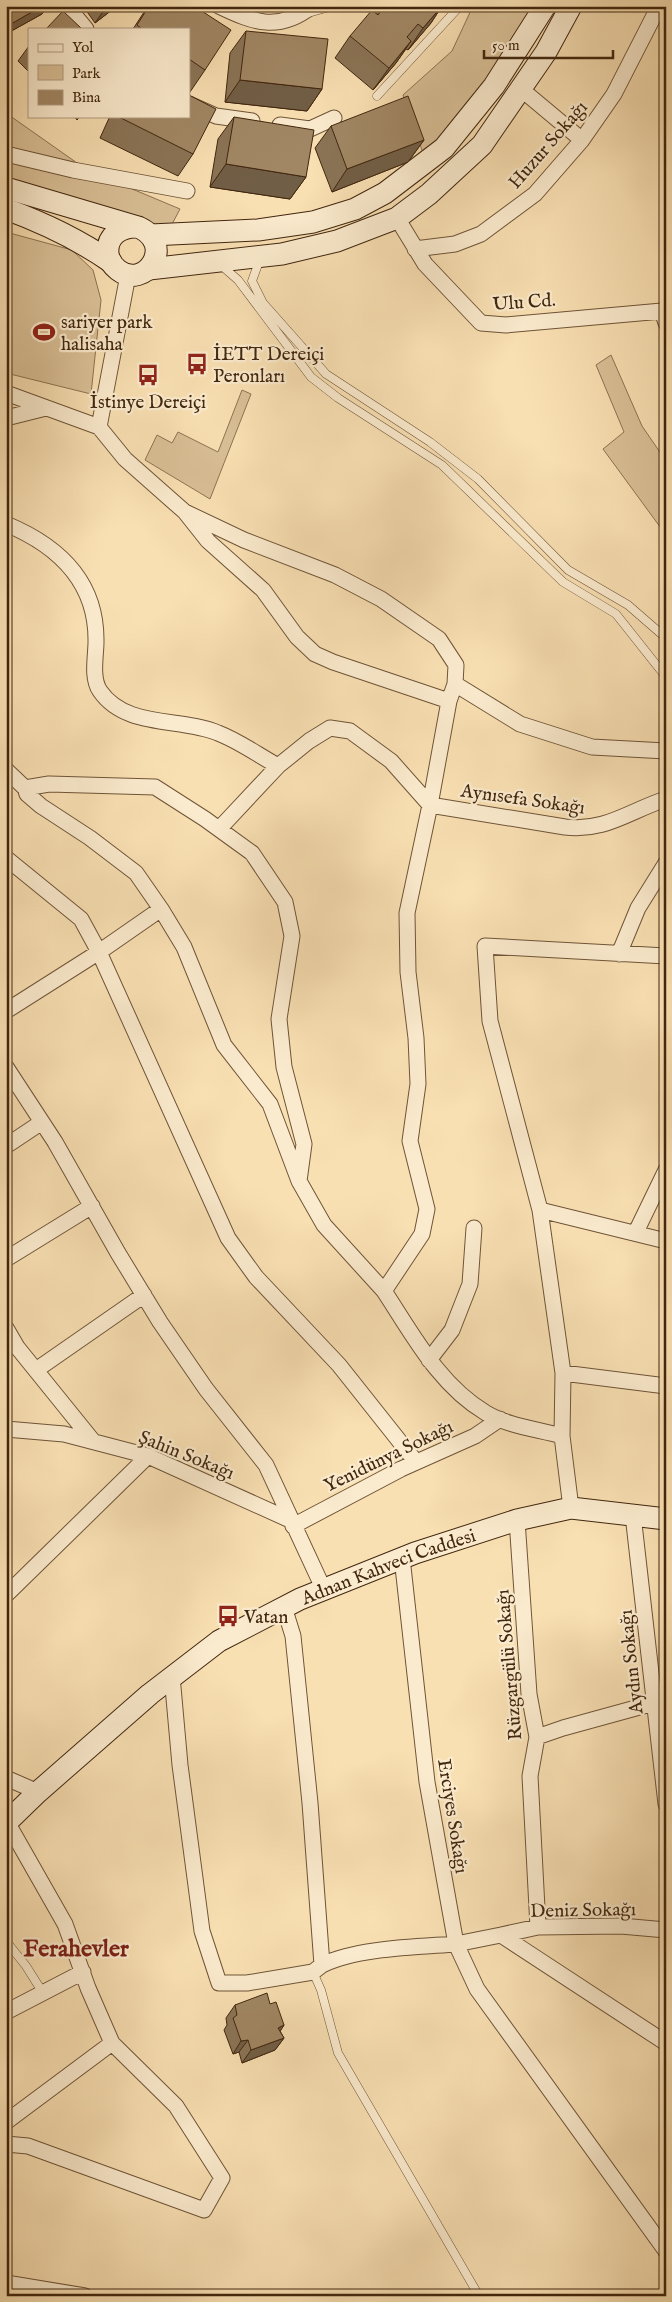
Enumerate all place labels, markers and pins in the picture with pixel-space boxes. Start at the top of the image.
place label: sariyer park halisaha [61,311,153,357]
sports icon: sariyer park halisaha [31,319,57,345]
place label: İETT Dereiçi Peronları [213,343,324,389]
bus stop icon: İETT Dereiçi Peronları [184,351,210,377]
bus stop icon: İstinye Dereiçi [135,362,161,388]
place label: İstinye Dereiçi [90,391,206,415]
bus stop icon: Vatan [215,1603,241,1629]
place label: Vatan [243,1606,288,1630]

